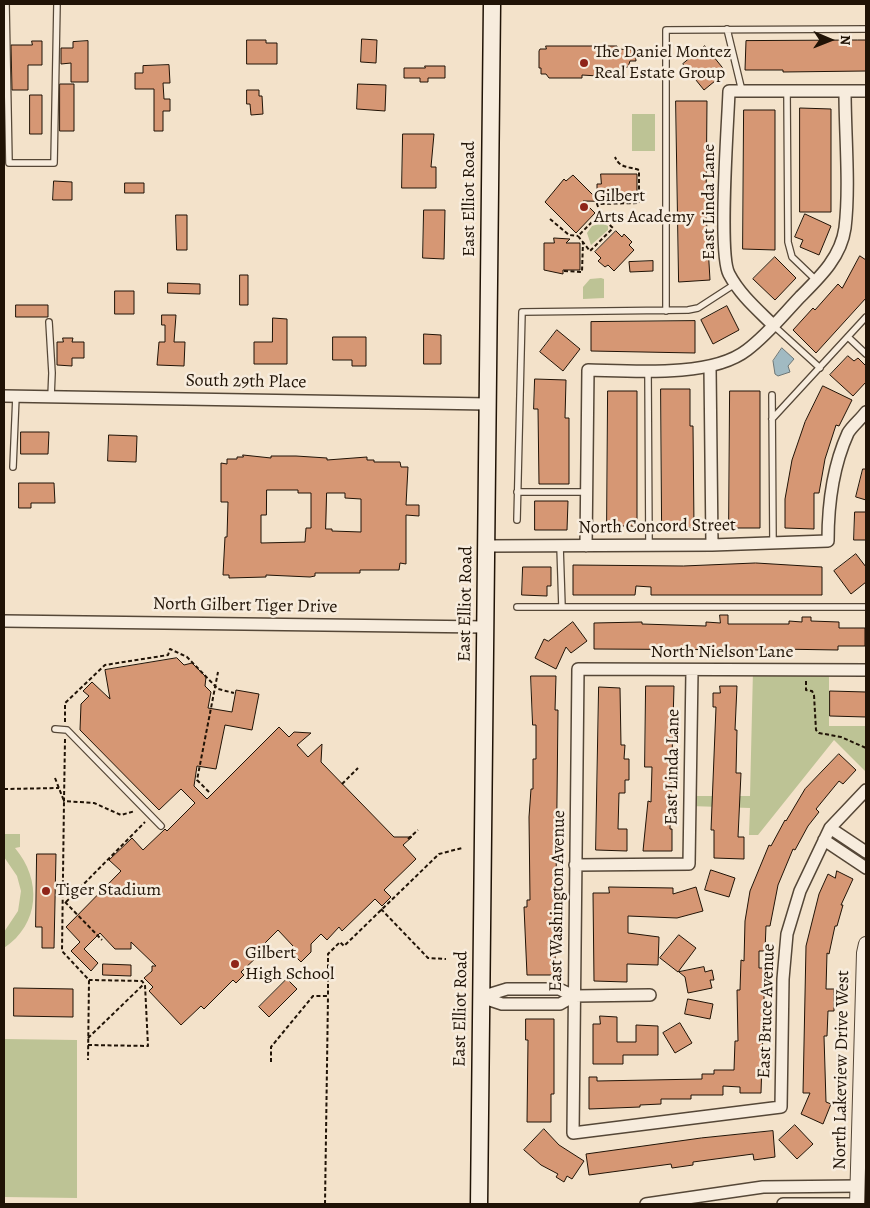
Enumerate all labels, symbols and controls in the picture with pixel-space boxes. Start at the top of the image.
north arrow [805,15,855,65]
text: N [836,35,855,46]
place label: The Daniel Montez Real Estate Group [594,42,731,84]
marker: The Daniel Montez Real Estate Group [578,57,590,69]
street label: East Elliot Road [459,141,481,257]
street label: East Linda Lane [699,144,721,260]
place label: Gilbert Arts Academy [594,186,694,228]
marker: Gilbert Arts Academy [578,201,590,213]
street label: South 29th Place [185,370,307,394]
street label: North Concord Street [578,515,736,539]
street label: East Elliot Road [454,546,478,662]
street label: North Gilbert Tiger Drive [153,594,337,618]
street label: North Nielson Lane [651,642,793,664]
street label: East Linda Lane [661,709,685,825]
street label: East Washington Avenue [546,810,570,992]
place label: Tiger Stadium [56,880,161,902]
marker: Tiger Stadium [40,885,52,897]
place label: Gilbert High School [245,943,334,986]
street label: East Bruce Avenue [754,943,780,1079]
street label: East Elliot Road [449,951,473,1067]
marker: Gilbert High School [229,958,241,970]
street label: North Lakeview Drive West [829,970,855,1170]

